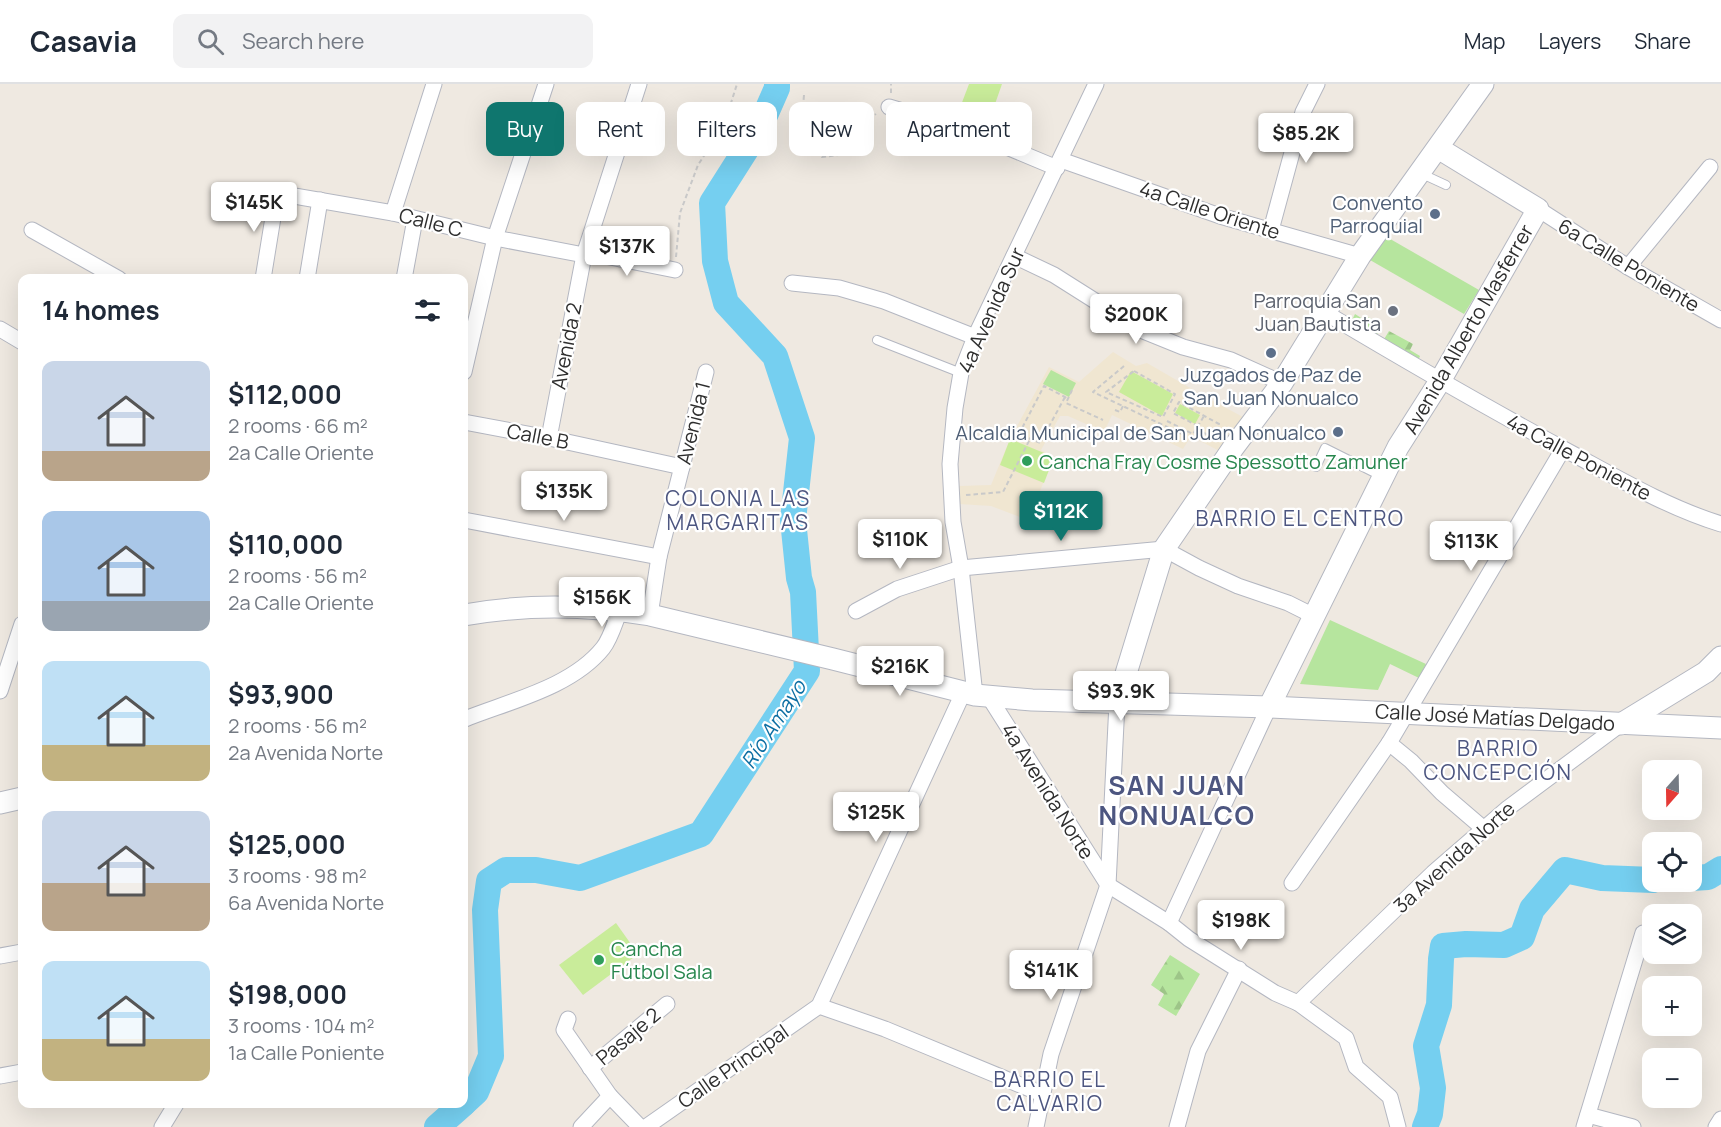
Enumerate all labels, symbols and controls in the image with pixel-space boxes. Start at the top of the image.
search box [173,14,593,68]
text: Casavia [30,22,137,60]
icon: search [194,25,227,58]
text: Search here [242,26,364,56]
text: Map [1464,27,1505,55]
text: Layers [1538,27,1601,55]
text: Share [1634,27,1691,55]
chip: Buy [486,102,564,156]
chip: Rent [576,102,665,156]
chip: Filters [677,102,777,156]
chip: New [789,102,874,156]
chip: Apartment [886,102,1032,156]
pin: $85.2K [1257,113,1355,164]
text: $85.2K [1272,119,1340,146]
street label: 4a Calle Oriente [1136,175,1284,245]
pin: $145K [212,182,296,233]
text: $145K [225,188,283,215]
place label: Convento Parroquial [1330,189,1423,239]
street label: Calle C [396,201,466,243]
marker: Convento Parroquial [1428,207,1442,221]
street label: 6a Calle Poniente [1553,212,1705,318]
street label: Avenida Alberto Masferrer [1397,219,1539,439]
pin: $137K [585,226,669,277]
text: $137K [599,232,655,259]
street label: 4a Avenida Sur [951,243,1031,377]
place label: Parroquia San Juan Bautista [1253,287,1381,337]
text: 14 homes [42,292,160,328]
icon: filters [411,294,444,327]
pin: $200K [1094,294,1178,345]
street label: Avenida 2 [544,300,588,392]
text: $200K [1104,300,1168,327]
marker: Parroquia San Juan Bautista [1386,304,1400,318]
marker: Juzgados de Paz de San Juan Nonualco [1264,346,1278,360]
place label: Juzgados de Paz de San Juan Nonualco [1180,361,1362,411]
text: $112,000 [228,376,342,412]
street label: Avenida 1 [670,379,716,467]
icon: home [90,385,162,457]
street label: 4a Calle Poniente [1502,407,1656,507]
text: 2 rooms · 66 m² [228,412,368,439]
street label: Calle B [505,417,571,455]
place label: Alcaldia Municipal de San Juan Nonualco [955,419,1326,446]
marker: Alcaldia Municipal de San Juan Nonualco [1331,425,1345,439]
text: 2a Calle Oriente [228,439,374,466]
place label: Cancha Fray Cosme Spessotto Zamuner [1039,448,1408,475]
marker: Cancha Fray Cosme Spessotto Zamuner [1020,454,1034,468]
pin: $135K [522,471,606,522]
text: $135K [535,477,593,504]
district label: COLONIA LAS MARGARITAS [665,484,811,536]
pin: $112K [1019,491,1103,542]
text: $112K [1034,497,1088,524]
district label: BARRIO EL CENTRO [1195,504,1405,532]
pin: $110K [858,519,942,570]
pin: $113K [1429,521,1513,572]
text: $110K [872,525,928,552]
text: $110,000 [228,526,343,562]
text: $113K [1444,527,1498,554]
icon: home [90,535,162,607]
text: 2 rooms · 56 m² [228,562,367,589]
pin: $156K [560,577,644,628]
text: $156K [573,583,631,610]
text: 2a Calle Oriente [228,589,374,616]
pin: $216K [858,646,942,697]
text: $216K [871,652,929,679]
pin: $93.9K [1072,671,1170,722]
water label: Río Amayo [734,673,813,774]
text: $93,900 [228,676,334,712]
text: $93.9K [1087,677,1155,704]
icon: home [90,685,162,757]
street label: Calle José Matías Delgado [1374,697,1616,737]
text: 2 rooms · 56 m² [228,712,367,739]
street label: 4a Avenida Norte [995,718,1101,864]
district label: BARRIO CONCEPCIÓN [1424,734,1572,786]
text: 2a Avenida Norte [228,739,383,766]
north arrow [1642,760,1702,820]
map controls [1642,760,1702,1108]
district label: SAN JUAN NONUALCO [1099,767,1255,833]
pin: $125K [834,792,918,843]
street label: 3a Avenida Norte [1387,795,1521,919]
text: $125K [847,798,905,825]
text: $125,000 [228,826,346,862]
button: locate [1642,832,1702,892]
icon: home [90,835,162,907]
text: 3 rooms · 98 m² [228,862,367,889]
text: 6a Avenida Norte [228,889,384,916]
pin: $198K [1199,900,1283,951]
button: layers [1642,904,1702,964]
text: $198K [1212,906,1270,933]
place label: Cancha Fútbol Sala [611,935,713,985]
pin: $141K [1009,950,1093,1001]
marker: Cancha Fútbol Sala [592,953,606,967]
text: $141K [1023,956,1079,983]
text: $198,000 [228,976,347,1012]
button: + [1642,976,1702,1036]
icon: home [90,985,162,1057]
street label: Pasaje 2 [590,1001,666,1071]
text: 3 rooms · 104 m² [228,1012,374,1039]
street label: Calle Principal [672,1018,794,1114]
text: 1a Calle Poniente [228,1039,384,1066]
button: − [1642,1048,1702,1108]
district label: BARRIO EL CALVARIO [993,1065,1107,1117]

